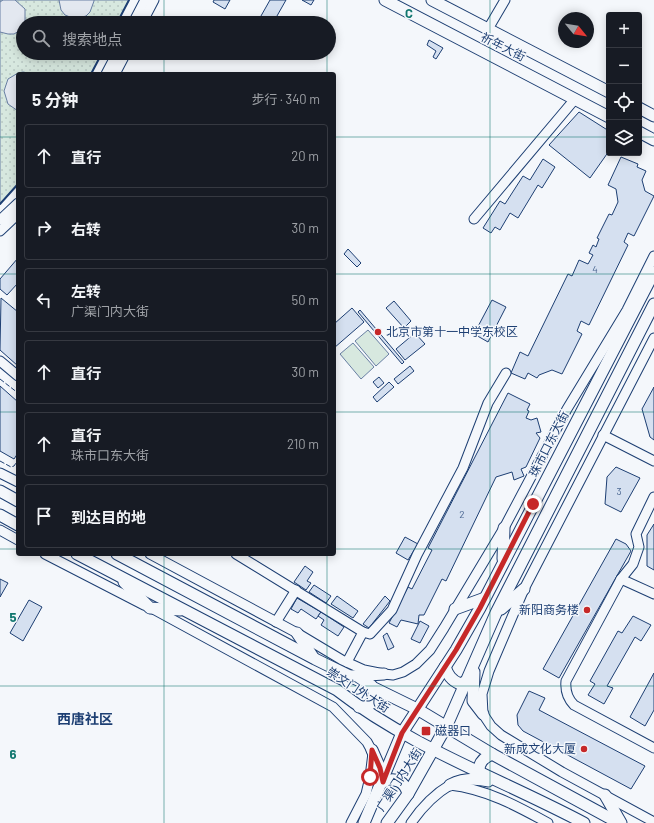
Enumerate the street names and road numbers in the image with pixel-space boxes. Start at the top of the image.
street label: 祈年大街 [479,29,528,63]
street label: 珠市口东大街 [526,408,571,479]
street label: 崇文门外大街 [325,664,393,715]
street label: 广渠门内大街 [373,745,424,813]

